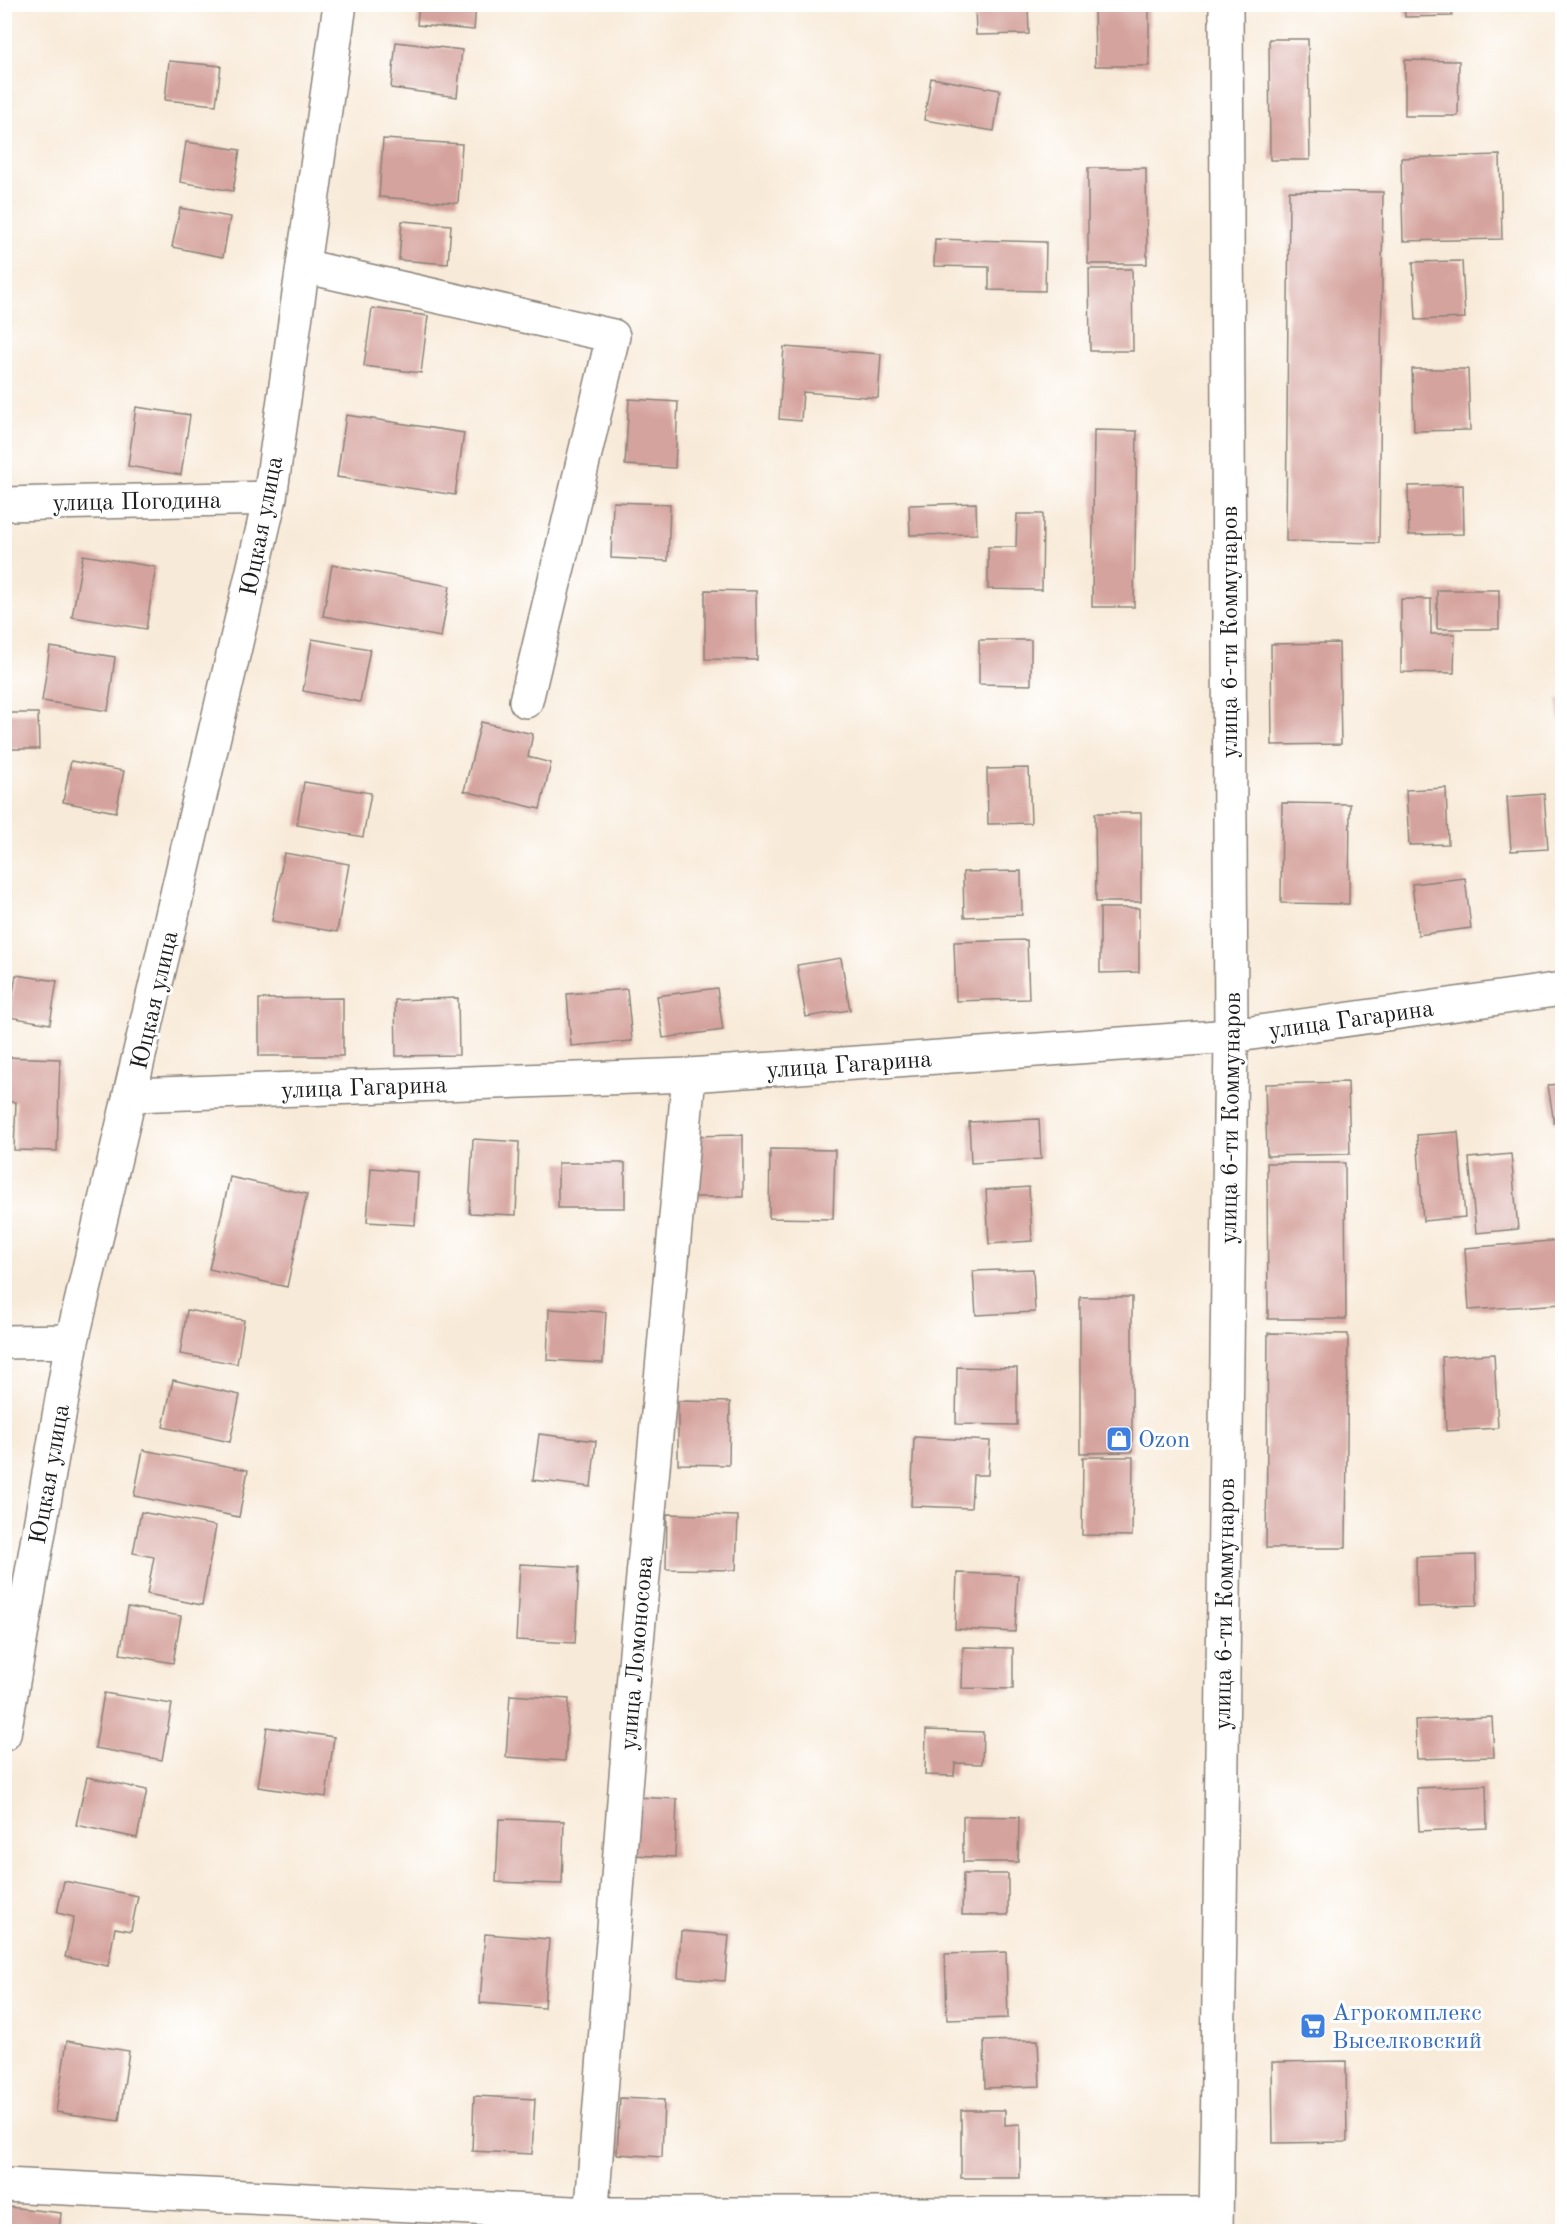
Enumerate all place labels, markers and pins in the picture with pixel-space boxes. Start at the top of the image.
shop icon: Ozon [1104,1424,1134,1454]
place label: Ozon [1138,1429,1190,1453]
place label: Агрокомплекс Выселковский [1332,2002,1482,2054]
supermarket icon: Агрокомплекс Выселковский [1298,2011,1328,2041]

